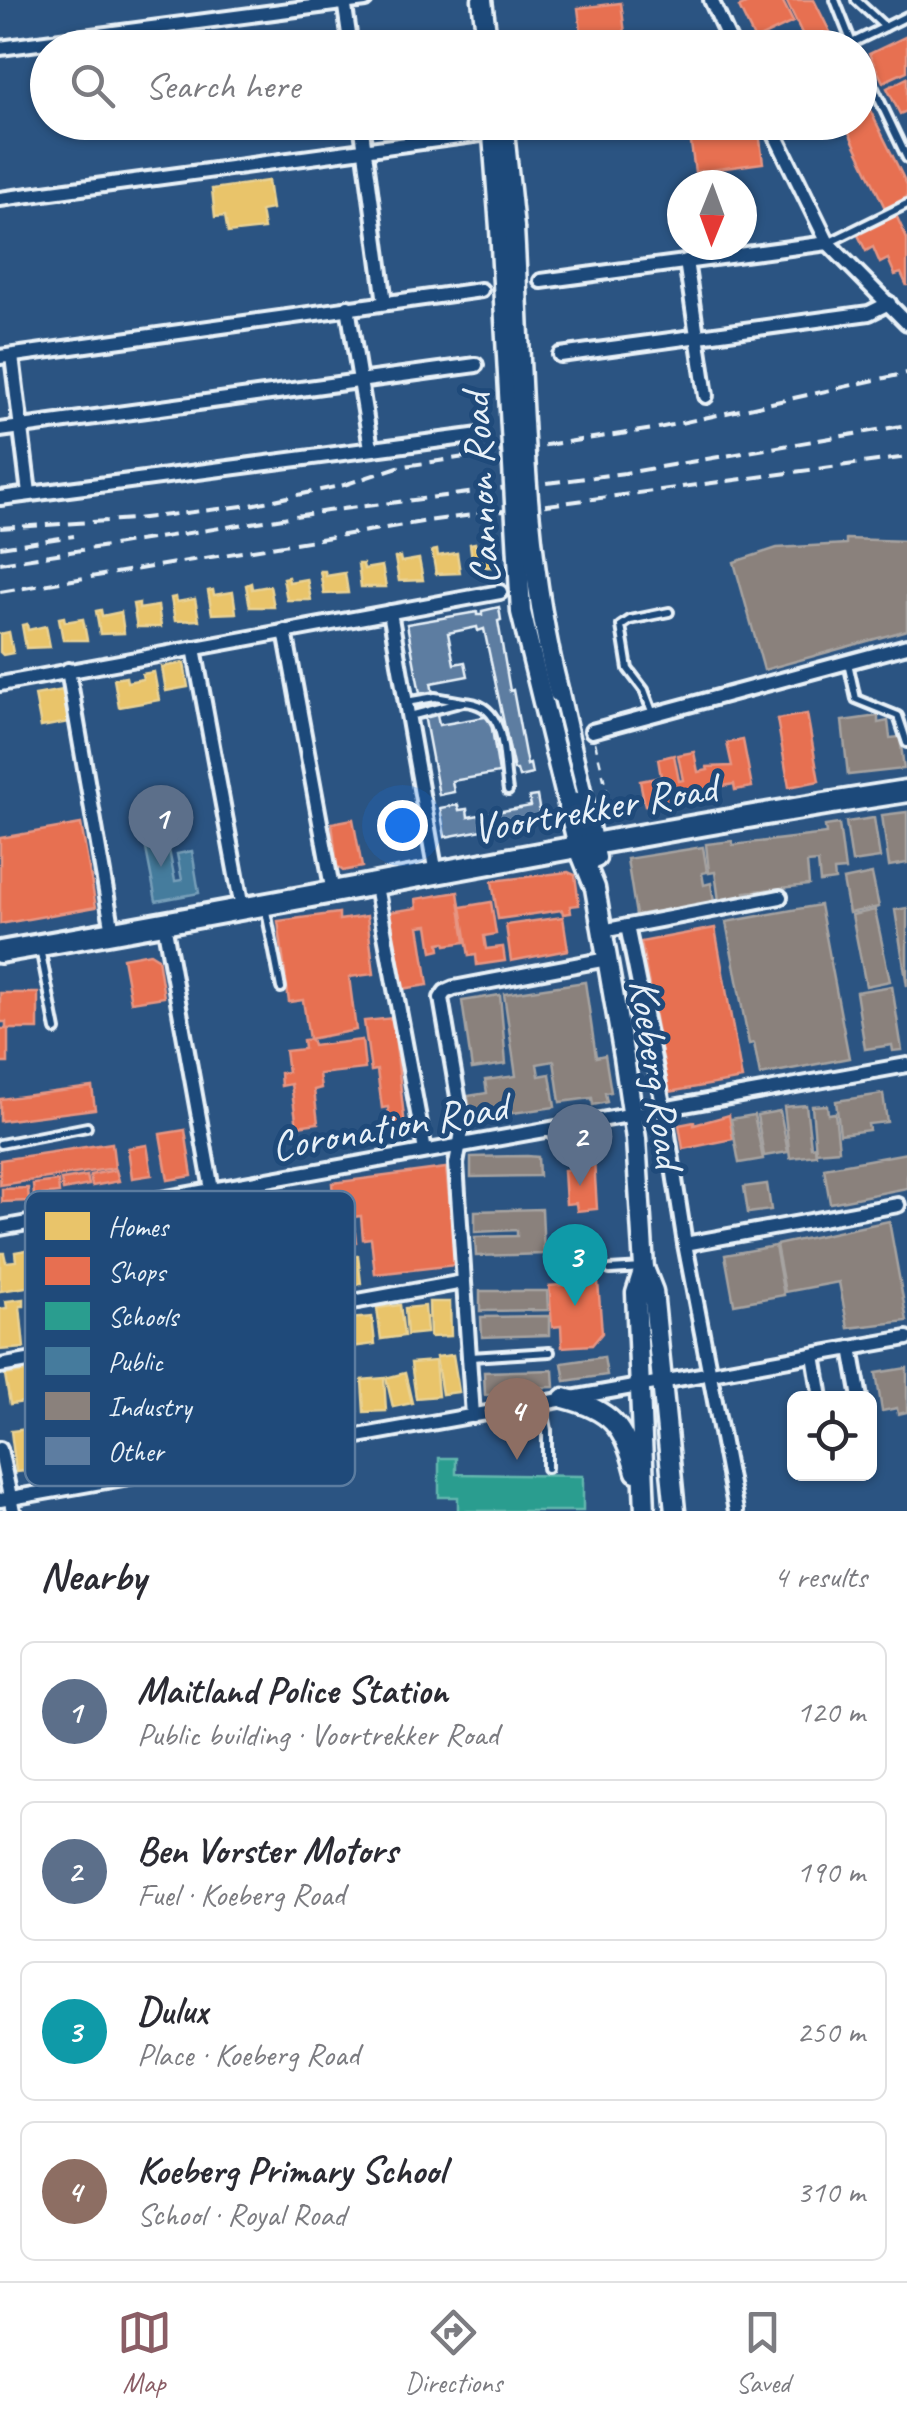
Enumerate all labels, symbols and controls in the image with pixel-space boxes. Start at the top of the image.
search box [30,30,877,140]
icon: search [65,58,120,113]
text: Search here [145,62,300,109]
north arrow [667,170,757,260]
street label: Cannon Road [449,385,512,586]
street label: Voortrekker Road [468,760,727,856]
pin: 1 [128,784,194,867]
your location [377,800,428,851]
street label: Koeberg Road [617,976,697,1177]
street label: Coronation Road [267,1079,518,1173]
pin: 2 [548,1104,612,1186]
legend [25,1191,355,1486]
text: Homes [108,1209,170,1244]
pin: 3 [542,1224,608,1306]
text: Shops [108,1254,168,1289]
text: Schools [108,1299,180,1334]
text: Public [108,1344,164,1379]
pin: 4 [484,1378,550,1460]
text: Industry [108,1389,194,1424]
map controls [787,1391,877,1481]
button: locate [787,1391,877,1481]
text: Other [108,1434,166,1469]
text: Nearby [40,1550,146,1603]
text: 4 results [773,1556,867,1597]
text: Maitland Police Station [137,1667,448,1714]
text: 1 [67,1691,82,1732]
text: 120 m [796,1691,865,1732]
text: Public building · Voortrekker Road [137,1714,499,1755]
text: Ben Vorster Motors [137,1827,397,1874]
text: 2 [67,1851,82,1892]
text: 190 m [796,1851,865,1892]
text: Fuel · Koeberg Road [137,1874,345,1915]
text: Dulux [137,1987,208,2034]
text: 3 [67,2011,82,2052]
text: 250 m [796,2011,865,2052]
text: Place · Koeberg Road [137,2034,359,2075]
text: Koeberg Primary School [137,2147,445,2194]
text: 4 [67,2171,82,2212]
text: 310 m [796,2171,865,2212]
text: School · Royal Road [137,2194,346,2235]
tab: Map [117,2305,172,2400]
tab: Directions [405,2305,502,2400]
tab: Saved [735,2305,790,2400]

